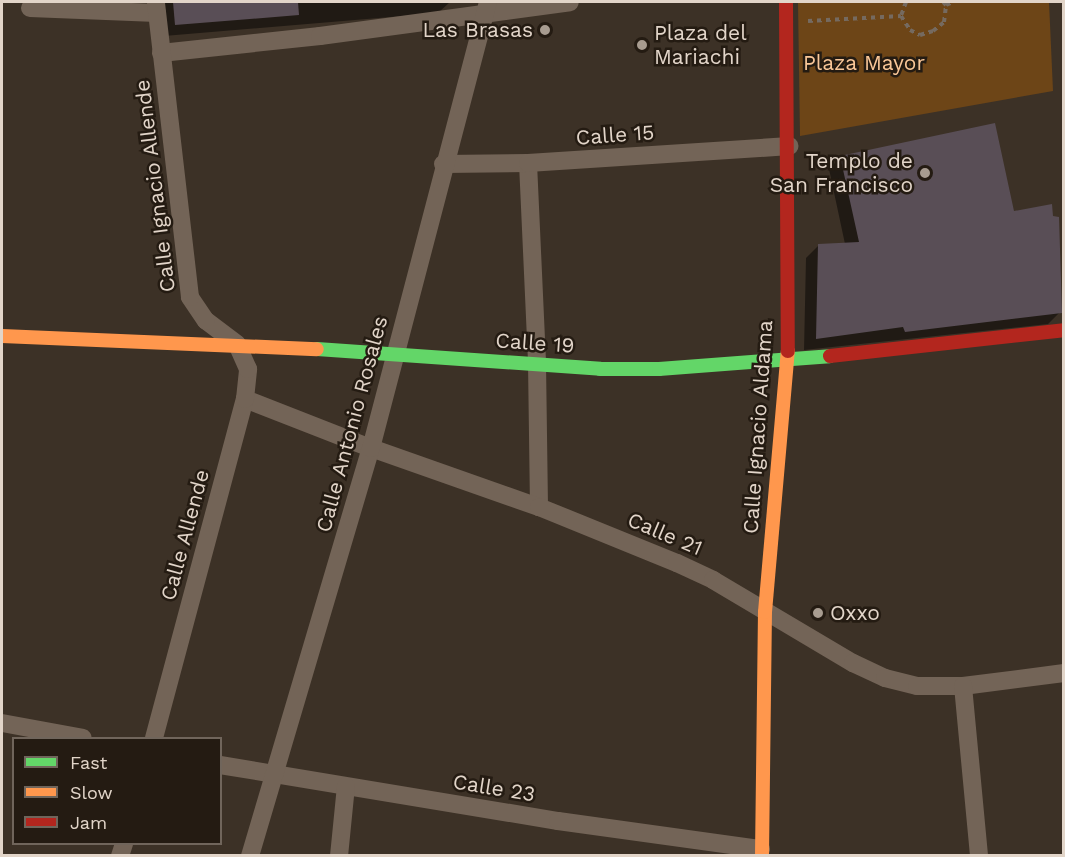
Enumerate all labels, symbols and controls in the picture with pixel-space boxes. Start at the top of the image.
place label: Las Brasas [422,17,533,43]
place label: Plaza del Mariachi [654,20,747,70]
marker: Las Brasas [538,23,552,37]
marker: Plaza del Mariachi [635,38,649,52]
park label: Plaza Mayor [803,50,925,76]
street label: Calle Ignacio Allende [129,78,181,294]
street label: Calle 15 [575,120,655,150]
place label: Templo de San Francisco [770,148,913,198]
marker: Templo de San Francisco [918,166,932,180]
street label: Calle Antonio Rosales [311,313,393,535]
street label: Calle Ignacio Aldama [738,319,778,535]
street label: Calle 19 [494,328,576,358]
street label: Calle Allende [155,466,215,604]
street label: Calle 21 [624,507,706,561]
place label: Oxxo [830,600,880,626]
marker: Oxxo [811,606,825,620]
legend [12,737,222,845]
text: Fast [70,752,107,773]
street label: Calle 23 [451,769,537,807]
text: Slow [70,782,113,803]
text: Jam [70,812,107,833]

